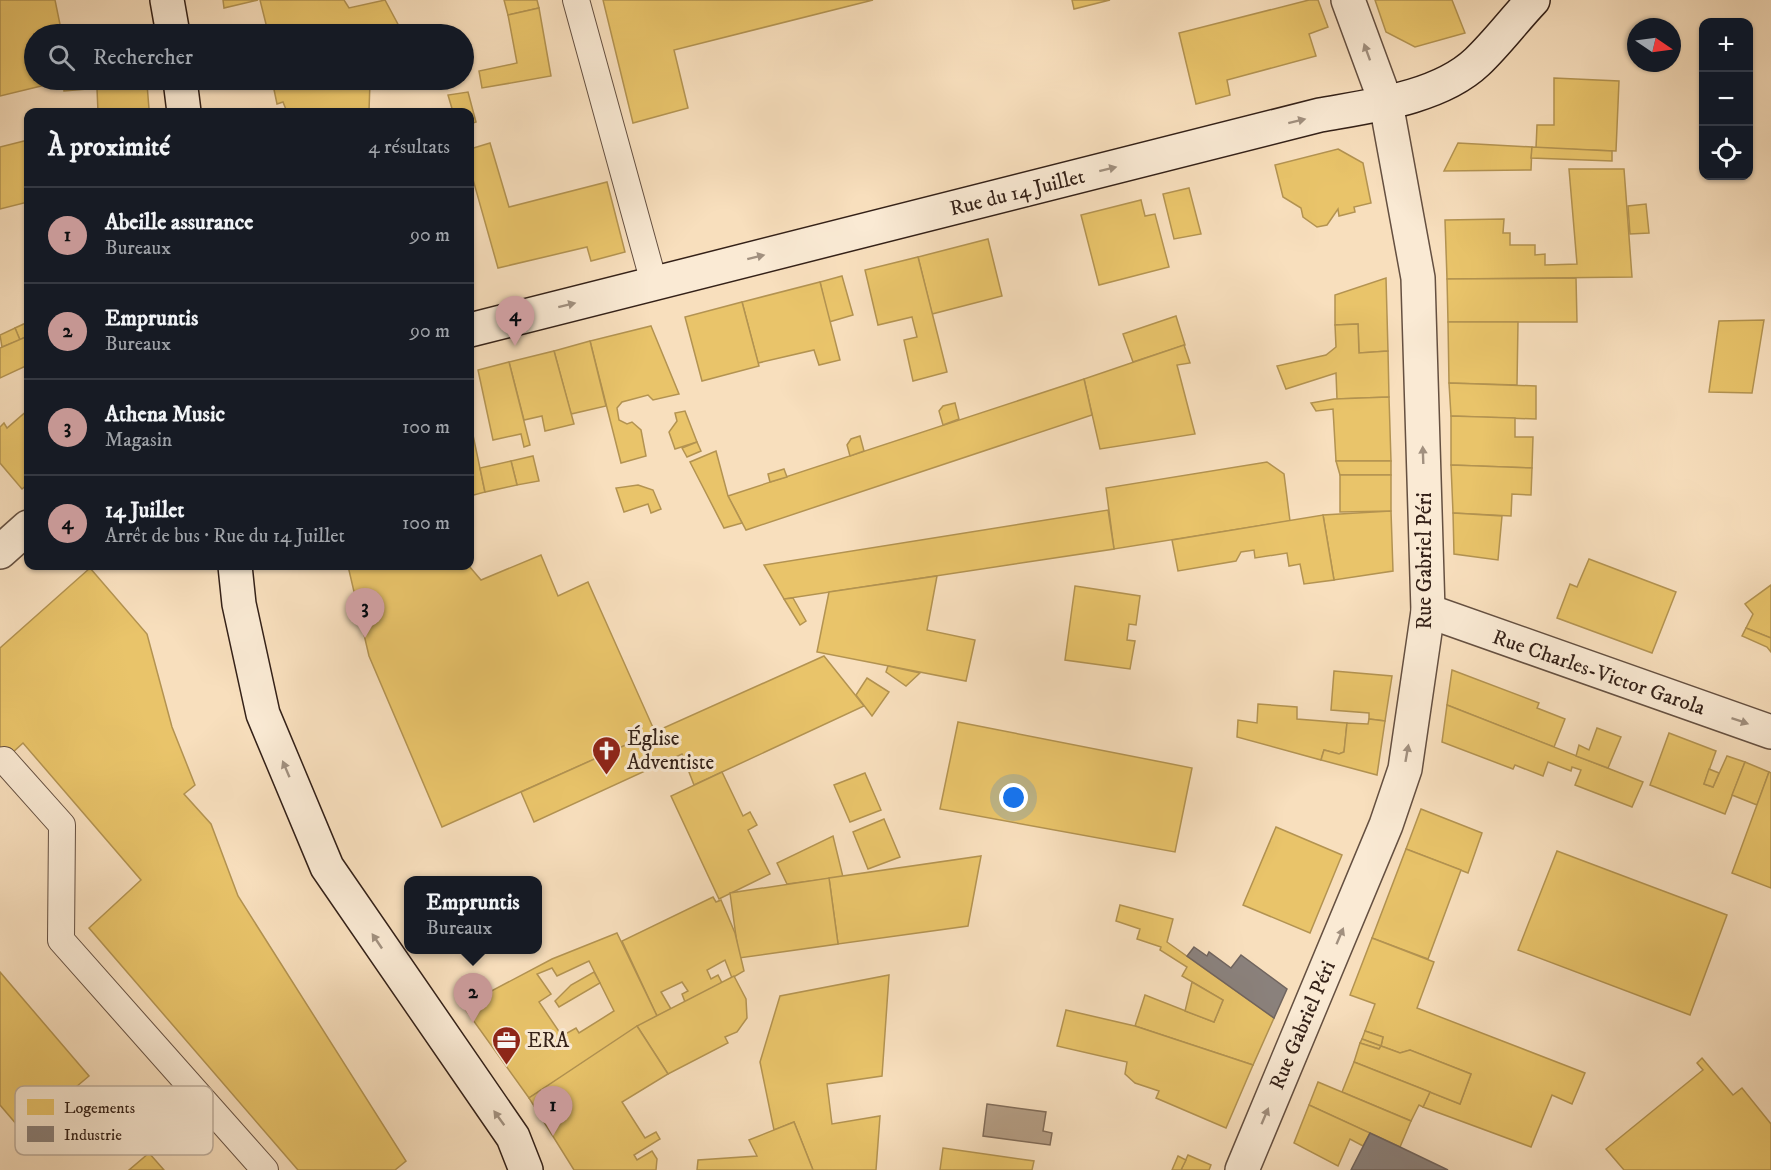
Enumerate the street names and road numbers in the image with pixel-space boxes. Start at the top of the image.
street label: Rue du 14 Juillet [947,164,1088,222]
street label: Rue Gabriel Péri [1412,492,1438,630]
street label: Rue Charles-Victor Garola [1489,624,1708,722]
street label: Rue Gabriel Péri [1264,957,1342,1094]

